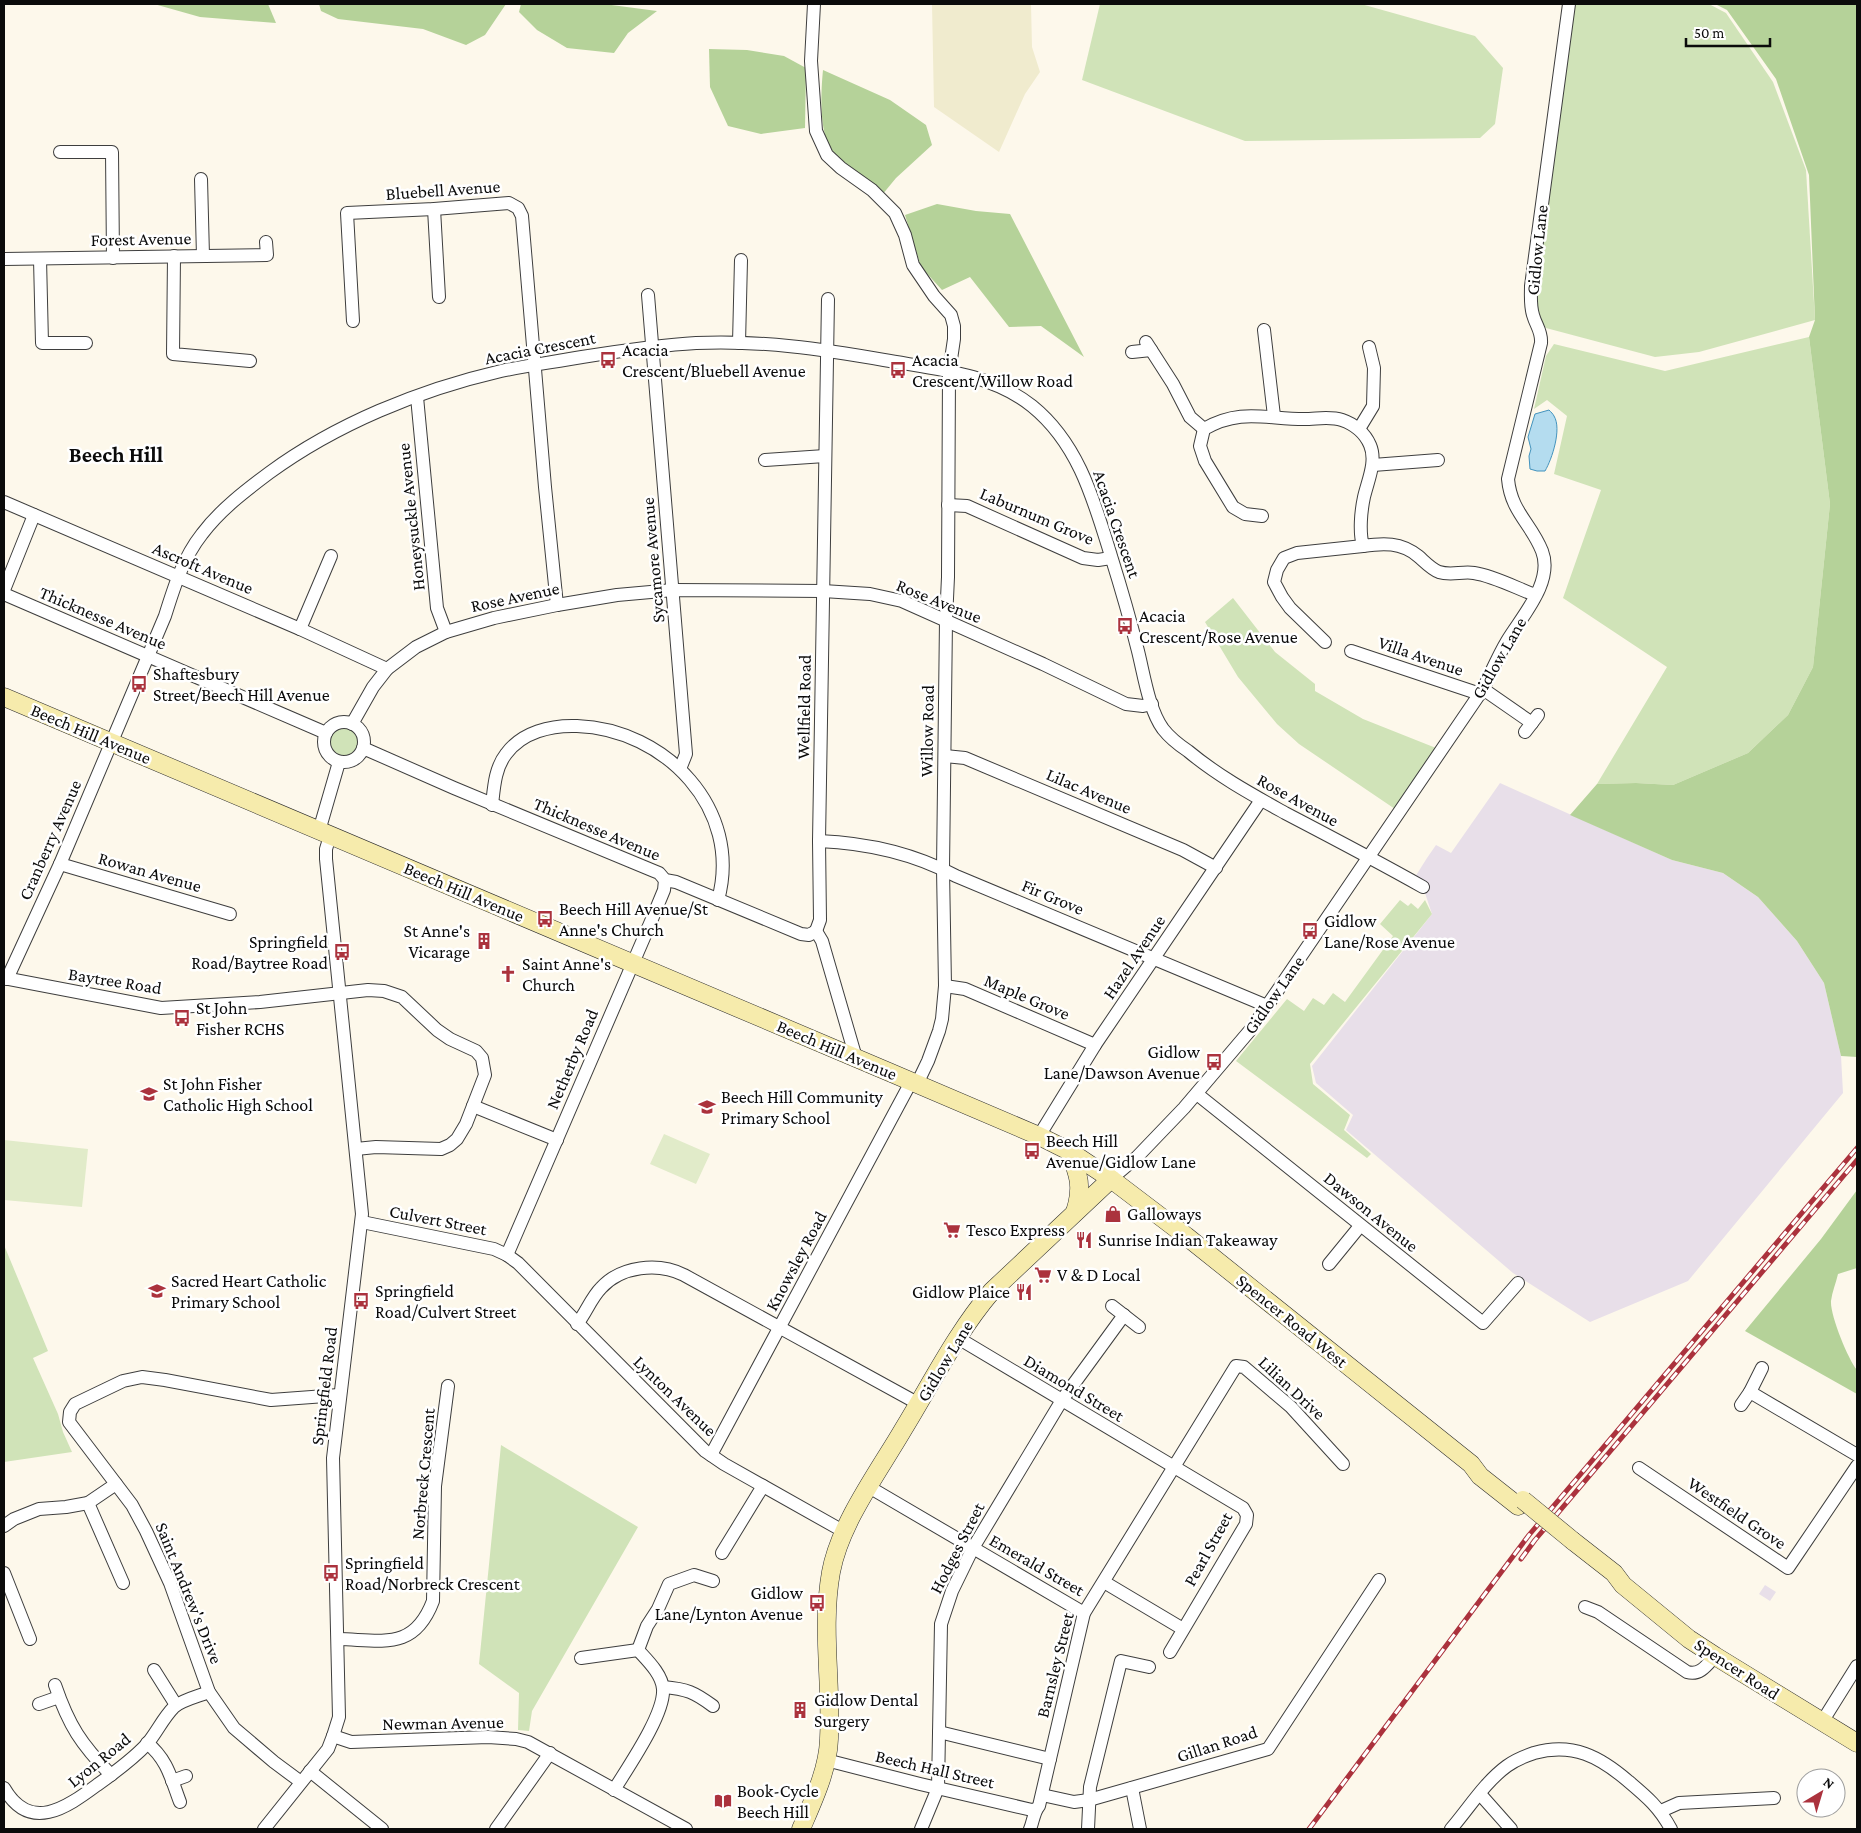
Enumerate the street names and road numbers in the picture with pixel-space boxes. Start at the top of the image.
street label: Bluebell Avenue [385,176,501,204]
street label: Gidlow Lane [1522,204,1552,296]
street label: Forest Avenue [90,228,192,250]
street label: Acacia Crescent [483,327,598,369]
street label: Honeysuckle Avenue [393,442,429,592]
street label: Acacia Crescent [1089,468,1145,581]
street label: Laburnum Grove [977,483,1097,549]
street label: Sycamore Avenue [638,496,668,624]
street label: Ascroft Avenue [150,538,256,598]
street label: Rose Avenue [894,575,985,627]
street label: Rose Avenue [469,578,561,616]
street label: Thicknesse Avenue [36,582,170,654]
street label: Gidlow Lane [1468,614,1530,702]
street label: Villa Avenue [1376,632,1466,680]
street label: Wellfield Road [793,654,815,760]
street label: Willow Road [916,684,938,777]
street label: Beech Hill Avenue [28,700,154,768]
street label: Lilac Avenue [1043,764,1135,818]
street label: Rose Avenue [1254,769,1342,831]
street label: Cranberry Avenue [15,777,85,903]
street label: Thicknesse Avenue [530,793,664,865]
street label: Rowan Avenue [96,848,204,896]
street label: Beech Hill Avenue [401,858,527,926]
street label: Fir Grove [1019,875,1087,919]
street label: Hazel Avenue [1099,911,1169,1003]
street label: Gidlow Lane [1240,952,1308,1038]
street label: Baytree Road [67,964,164,998]
street label: Maple Grove [981,970,1073,1024]
street label: Netherby Road [542,1005,602,1112]
street label: Beech Hill Avenue [774,1016,900,1084]
street label: Dawson Avenue [1320,1168,1422,1256]
street label: Culvert Street [388,1201,489,1239]
street label: Knowsley Road [761,1207,831,1314]
street label: Spencer Road West [1232,1270,1352,1373]
street label: Gidlow Lane [913,1317,977,1405]
street label: Springfield Road [307,1325,341,1446]
street label: Diamond Street [1020,1350,1129,1426]
street label: Lynton Avenue [629,1352,721,1441]
street label: Lilian Drive [1255,1352,1329,1424]
street label: Norbreck Crescent [407,1406,439,1541]
street label: Westfield Grove [1684,1473,1790,1553]
street label: Hodges Street [926,1498,989,1597]
street label: Pearl Street [1180,1508,1237,1589]
street label: Saint Andrew's Drive [152,1519,227,1667]
street label: Emerald Street [986,1530,1089,1601]
street label: Barnsley Street [1032,1609,1078,1720]
street label: Spencer Road [1691,1634,1784,1704]
street label: Newman Avenue [382,1712,504,1734]
street label: Gillan Road [1174,1721,1260,1766]
street label: Lyon Road [63,1728,135,1791]
street label: Beech Hall Street [874,1746,997,1793]

